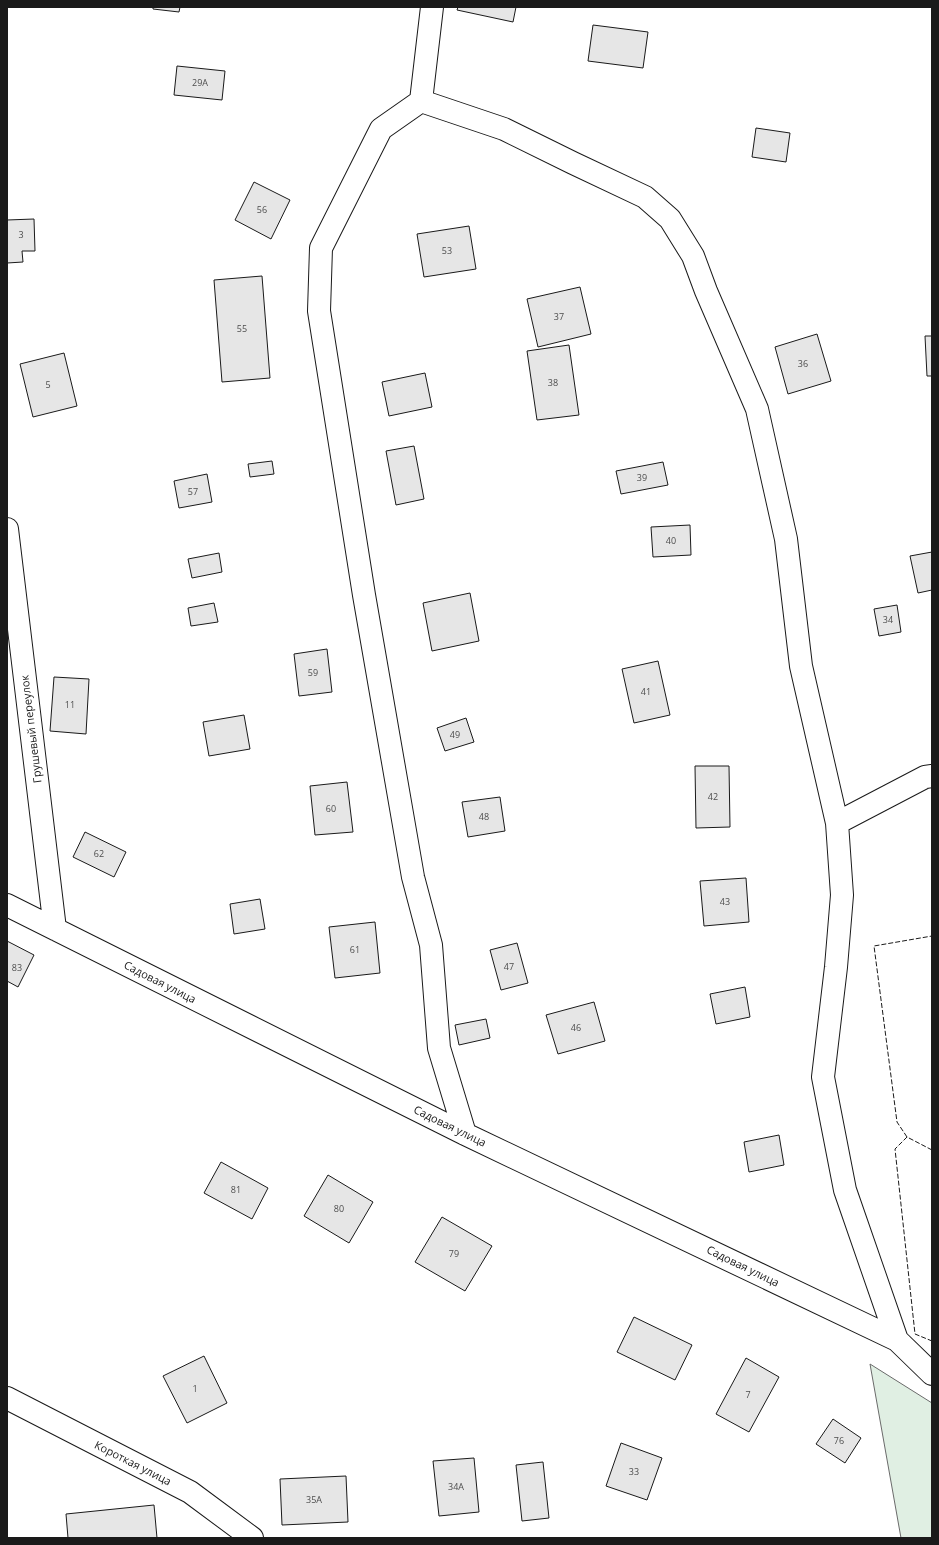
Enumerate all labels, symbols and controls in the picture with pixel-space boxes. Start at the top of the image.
house number: 29А [192,76,208,89]
house number: 56 [257,203,267,216]
house number: 3 [18,228,24,241]
house number: 53 [442,244,452,257]
house number: 37 [554,310,564,323]
house number: 55 [237,322,247,335]
house number: 36 [798,357,808,370]
house number: 38 [548,376,558,389]
house number: 5 [45,378,51,391]
house number: 39 [637,471,647,484]
house number: 57 [188,485,198,498]
house number: 40 [666,534,676,547]
house number: 34 [883,613,893,626]
house number: 59 [308,666,318,679]
street label: Грушевый переулок [16,674,45,784]
house number: 41 [641,685,651,698]
house number: 11 [65,698,75,711]
house number: 49 [450,728,460,741]
house number: 42 [708,790,718,803]
house number: 60 [326,802,336,815]
house number: 48 [479,810,489,823]
house number: 62 [94,847,104,860]
house number: 43 [720,895,730,908]
house number: 61 [350,943,360,956]
street label: Садовая улица [122,957,199,1006]
house number: 47 [504,960,514,973]
house number: 83 [12,961,22,974]
house number: 46 [571,1021,581,1034]
street label: Садовая улица [411,1101,489,1150]
house number: 81 [231,1183,241,1196]
house number: 80 [334,1202,344,1215]
street label: Садовая улица [704,1241,782,1290]
house number: 79 [449,1247,459,1260]
house number: 1 [192,1382,198,1395]
house number: 7 [745,1388,751,1401]
house number: 76 [834,1434,844,1447]
street label: Короткая улица [92,1437,174,1488]
house number: 33 [629,1465,639,1478]
house number: 34А [448,1480,464,1493]
house number: 35А [306,1493,322,1506]

